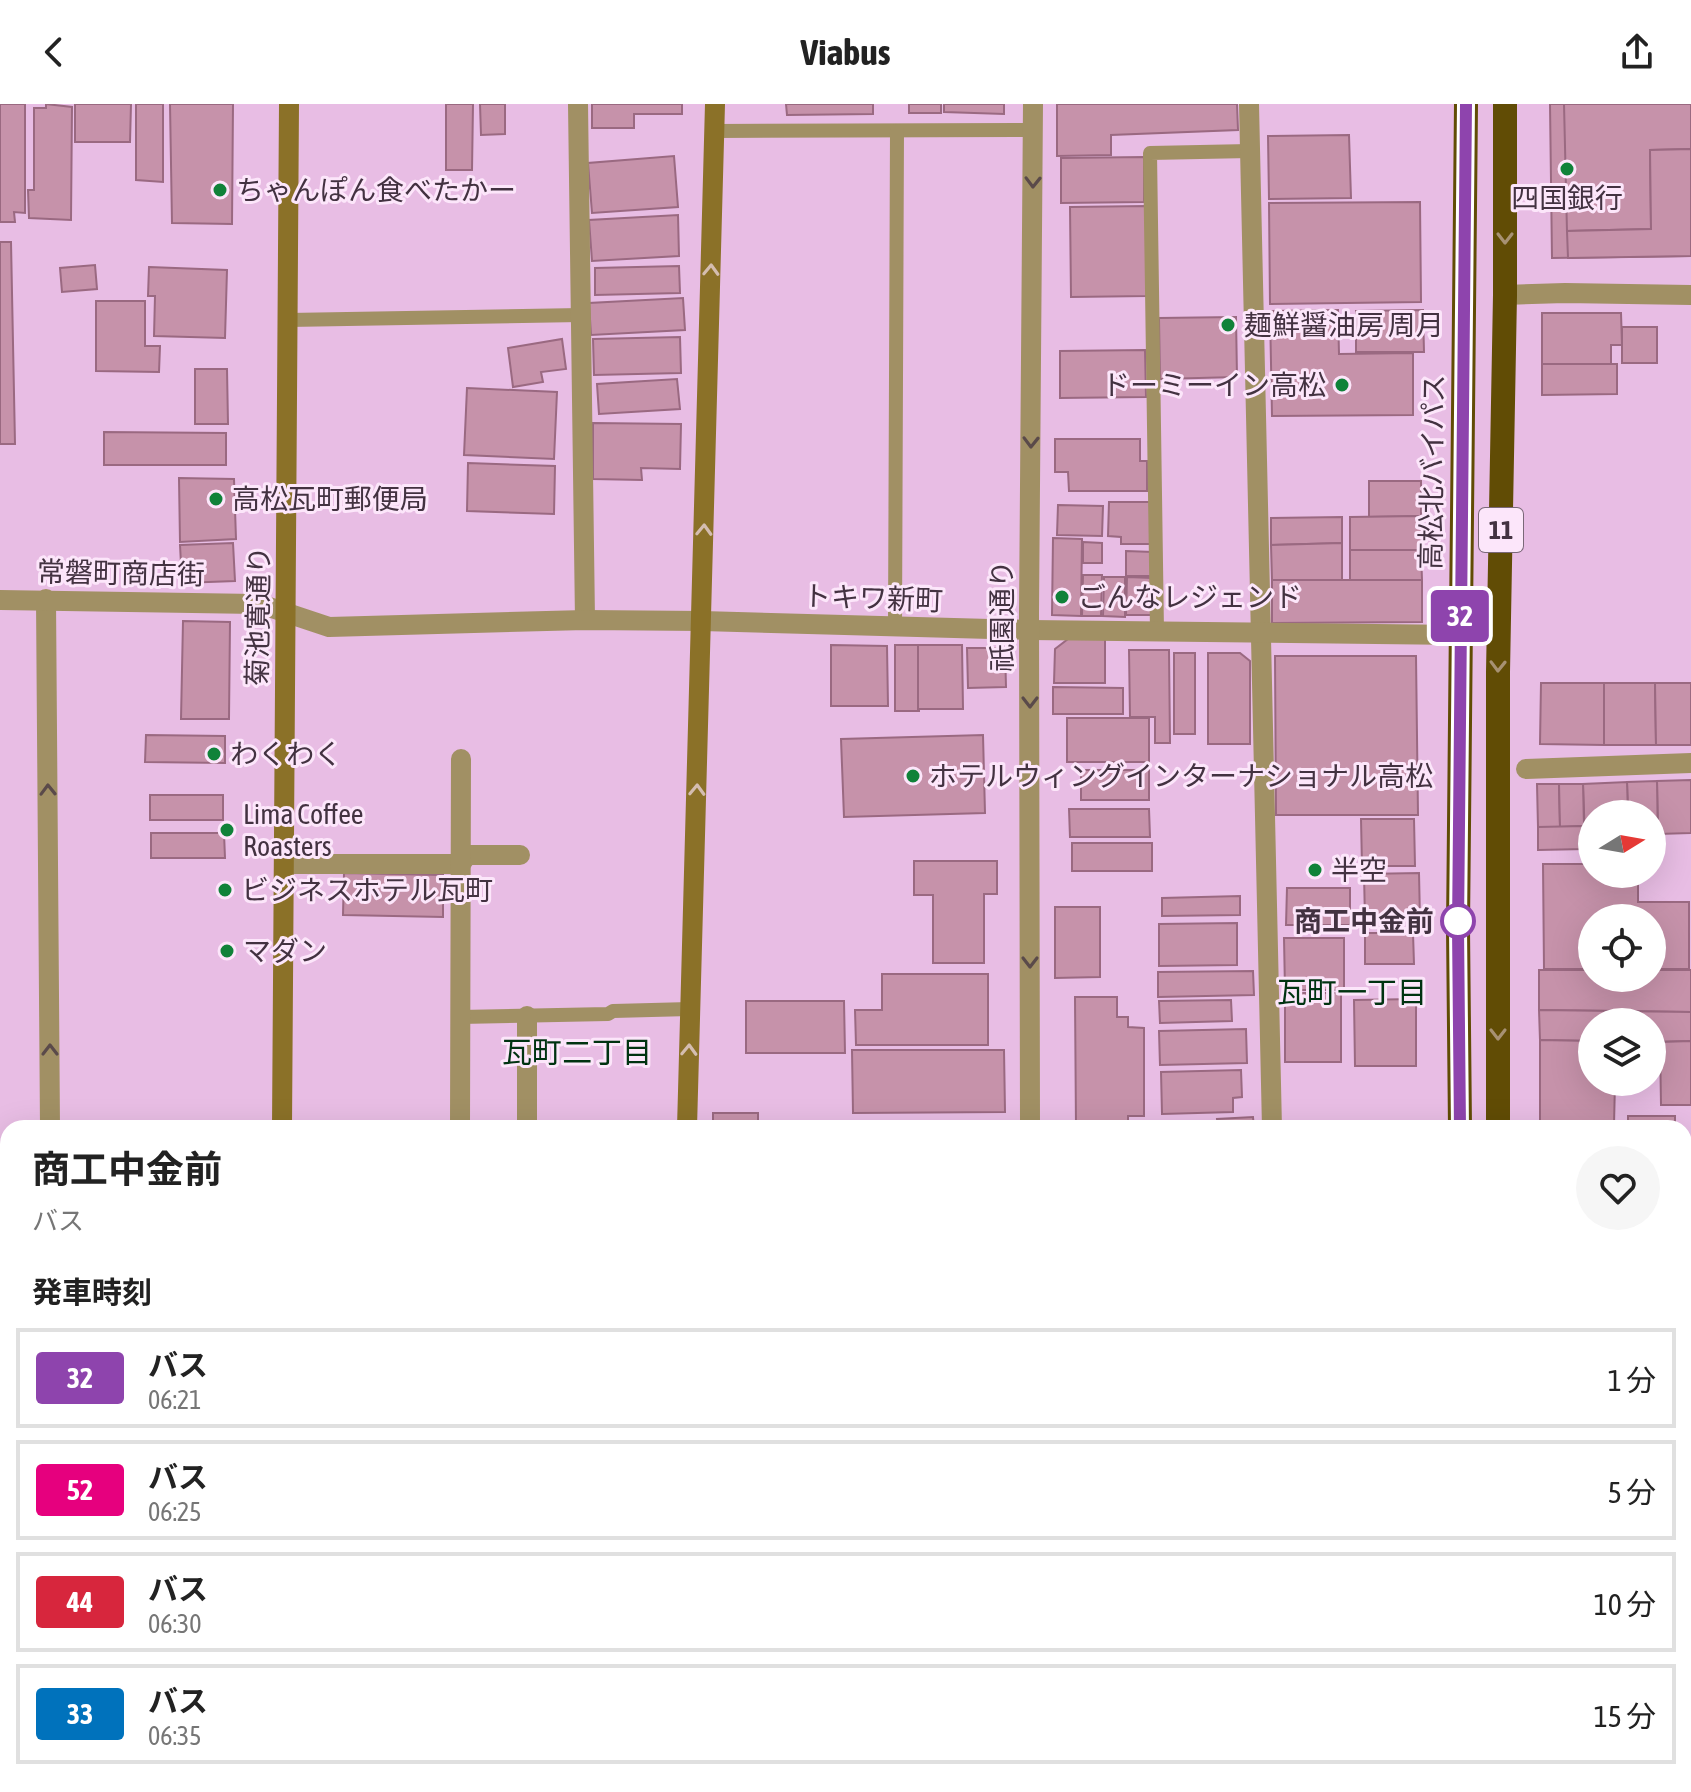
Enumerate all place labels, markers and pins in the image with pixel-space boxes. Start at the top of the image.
marker: 四国銀行 [1558,160,1576,178]
place label: ちゃんぽん食べたかー [236,174,516,206]
marker: ちゃんぽん食べたかー [211,181,229,199]
place label: 四国銀行 [1511,182,1623,214]
place label: 麺鮮醤油房 周月 [1244,309,1444,341]
marker: 麺鮮醤油房 周月 [1219,316,1237,334]
place label: ドーミーイン高松 [1102,369,1326,401]
marker: ドーミーイン高松 [1333,376,1351,394]
place label: 高松瓦町郵便局 [232,483,428,515]
marker: 高松瓦町郵便局 [207,490,225,508]
place label: ごんなレジェンド [1078,581,1302,613]
marker: ごんなレジェンド [1053,588,1071,606]
place label: わくわく [230,738,342,770]
marker: わくわく [205,745,223,763]
place label: ホテルウィングインターナショナル高松 [929,760,1433,792]
marker: ホテルウィングインターナショナル高松 [904,767,922,785]
place label: Lima Coffee Roasters [243,798,364,862]
marker: Lima Coffee Roasters [218,821,236,839]
place label: 半空 [1331,854,1387,886]
marker: 半空 [1306,861,1324,879]
place label: ビジネスホテル瓦町 [241,874,493,906]
marker: ビジネスホテル瓦町 [216,881,234,899]
marker: 商工中金前 [1441,904,1475,938]
place label: 商工中金前 [1294,905,1434,937]
place label: マダン [243,935,327,967]
marker: マダン [218,942,236,960]

